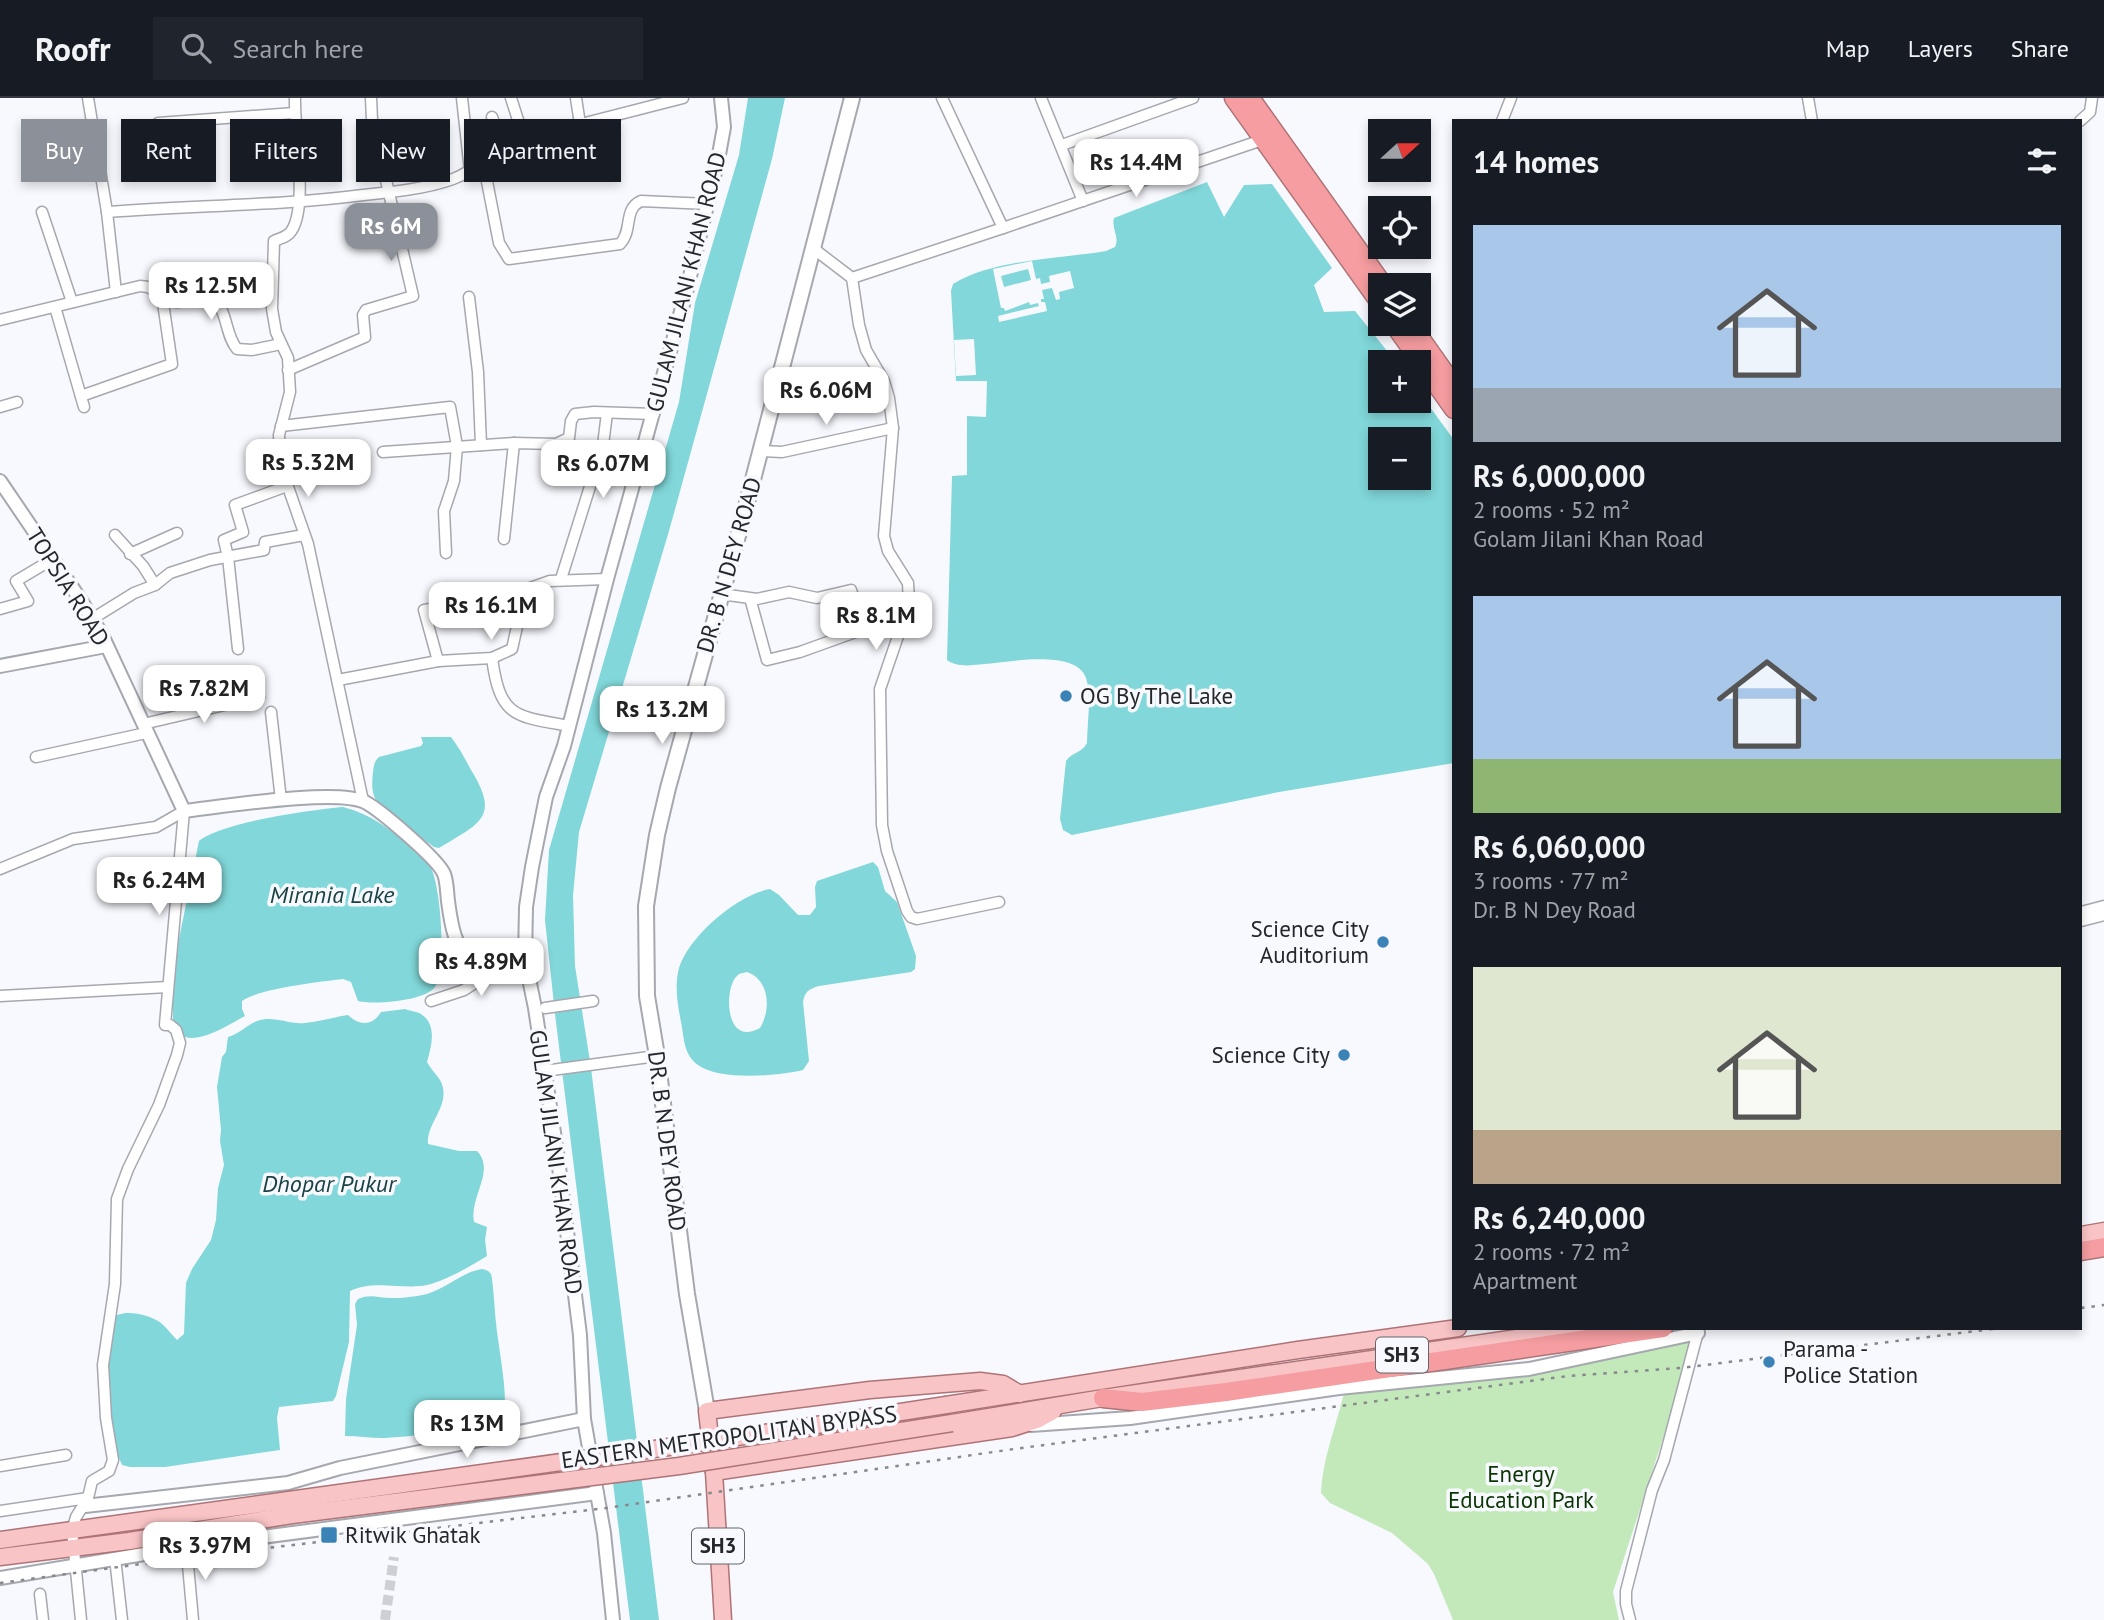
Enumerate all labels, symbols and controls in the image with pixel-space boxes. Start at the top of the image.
search box [153,17,643,80]
text: Roofr [35,27,111,70]
icon: search [177,29,215,67]
text: Search here [233,32,364,65]
text: Map [1826,33,1870,64]
text: Layers [1908,33,1973,64]
text: Share [2011,33,2069,64]
chip: Buy [21,119,107,182]
chip: Rent [121,119,216,182]
chip: Filters [230,119,342,182]
chip: New [356,119,450,182]
chip: Apartment [464,119,621,182]
north arrow [1368,119,1432,182]
map controls [1368,119,1431,490]
pin: Rs 14.4M [1064,140,1208,199]
text: 14 homes [1473,142,1599,181]
icon: filters [2023,142,2061,180]
text: Rs 14.4M [1090,147,1182,176]
street label: GULAM JILANI KHAN ROAD [639,149,732,415]
button: locate [1368,196,1431,259]
pin: Rs 6M [342,204,440,263]
text: Rs 6M [361,211,421,240]
pin: Rs 12.5M [139,262,283,322]
text: Rs 12.5M [165,270,257,299]
icon: home [1704,270,1830,396]
button: layers [1368,273,1431,336]
button: + [1368,350,1431,413]
pin: Rs 6.06M [754,368,898,427]
text: Rs 6.06M [780,375,872,404]
button: − [1368,427,1431,490]
pin: Rs 5.32M [236,440,380,499]
pin: Rs 6.07M [531,440,675,500]
text: Rs 5.32M [262,447,354,476]
text: Rs 6.07M [557,448,649,477]
text: Rs 6,000,000 [1473,456,1646,495]
street label: DR. B N DEY ROAD [690,474,767,656]
text: 2 rooms · 52 m² [1473,495,1630,524]
street label: TOPSIA ROAD [21,522,116,651]
text: Golam Jilani Khan Road [1473,524,1704,553]
pin: Rs 16.1M [419,582,563,642]
text: Rs 16.1M [445,590,537,619]
pin: Rs 8.1M [811,592,941,652]
text: Rs 8.1M [836,600,916,629]
icon: home [1704,641,1830,767]
pin: Rs 7.82M [132,666,276,725]
text: Rs 7.82M [159,673,249,702]
place label: OG By The Lake [1080,681,1233,710]
pin: Rs 13.2M [590,686,734,746]
marker: OG By The Lake [1058,688,1074,704]
text: Rs 13.2M [616,694,708,723]
text: Rs 6,060,000 [1473,827,1646,866]
pin: Rs 6.24M [87,858,231,917]
text: Rs 6.24M [113,865,205,894]
text: 3 rooms · 77 m² [1473,866,1629,895]
water label: Mirania Lake [270,879,394,910]
text: Dr. B N Dey Road [1473,895,1636,924]
place label: Science City Auditorium [1251,914,1369,969]
marker: Science City Auditorium [1375,934,1391,950]
pin: Rs 4.89M [409,939,553,998]
text: Rs 4.89M [435,946,527,975]
icon: home [1704,1012,1830,1138]
street label: GULAM JILANI KHAN ROAD [524,1028,589,1296]
place label: Science City [1212,1040,1330,1069]
marker: Science City [1336,1047,1352,1063]
street label: DR. B N DEY ROAD [642,1049,693,1233]
water label: Dhopar Pukur [262,1168,398,1199]
text: Rs 6,240,000 [1473,1198,1646,1237]
text: 2 rooms · 72 m² [1473,1237,1630,1266]
text: Apartment [1473,1266,1577,1295]
place label: Parama - Police Station [1783,1334,1918,1389]
road number: SH3 [1376,1338,1428,1372]
marker: Parama - Police Station [1761,1354,1777,1370]
street label: EASTERN METROPOLITAN BYPASS [559,1399,899,1474]
pin: Rs 13M [410,1400,524,1460]
text: Rs 13M [430,1408,504,1437]
park label: Energy Education Park [1448,1459,1594,1514]
place label: Ritwik Ghatak [345,1520,480,1549]
pin: Rs 3.97M [133,1522,277,1582]
marker: Ritwik Ghatak [319,1525,339,1545]
road number: SH3 [692,1528,744,1564]
text: Rs 3.97M [159,1530,251,1559]

